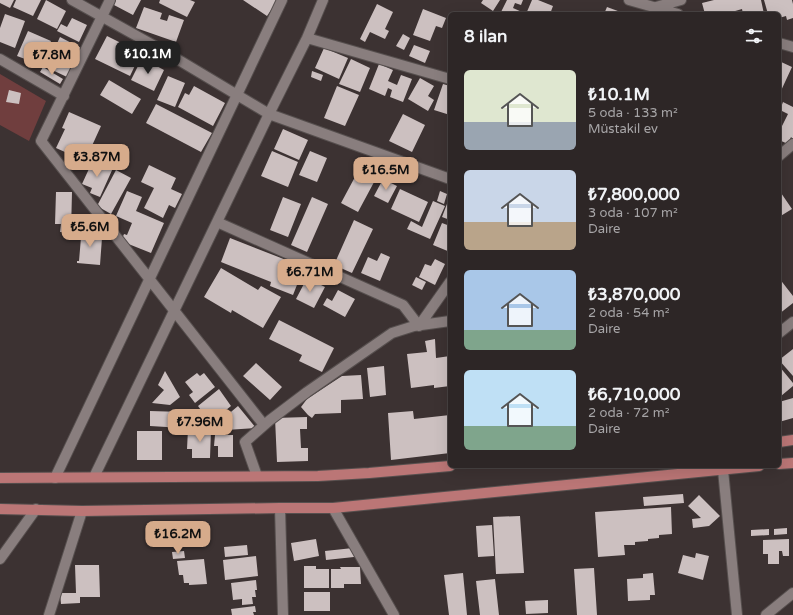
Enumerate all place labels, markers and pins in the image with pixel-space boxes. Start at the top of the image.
pin: ₺10.1M [115,41,181,75]
pin: ₺7.8M [24,42,80,76]
pin: ₺3.87M [64,144,130,178]
pin: ₺16.5M [353,157,419,191]
pin: ₺5.6M [62,214,118,248]
pin: ₺6.71M [277,259,343,293]
pin: ₺7.96M [167,409,233,443]
pin: ₺16.2M [145,521,211,555]

